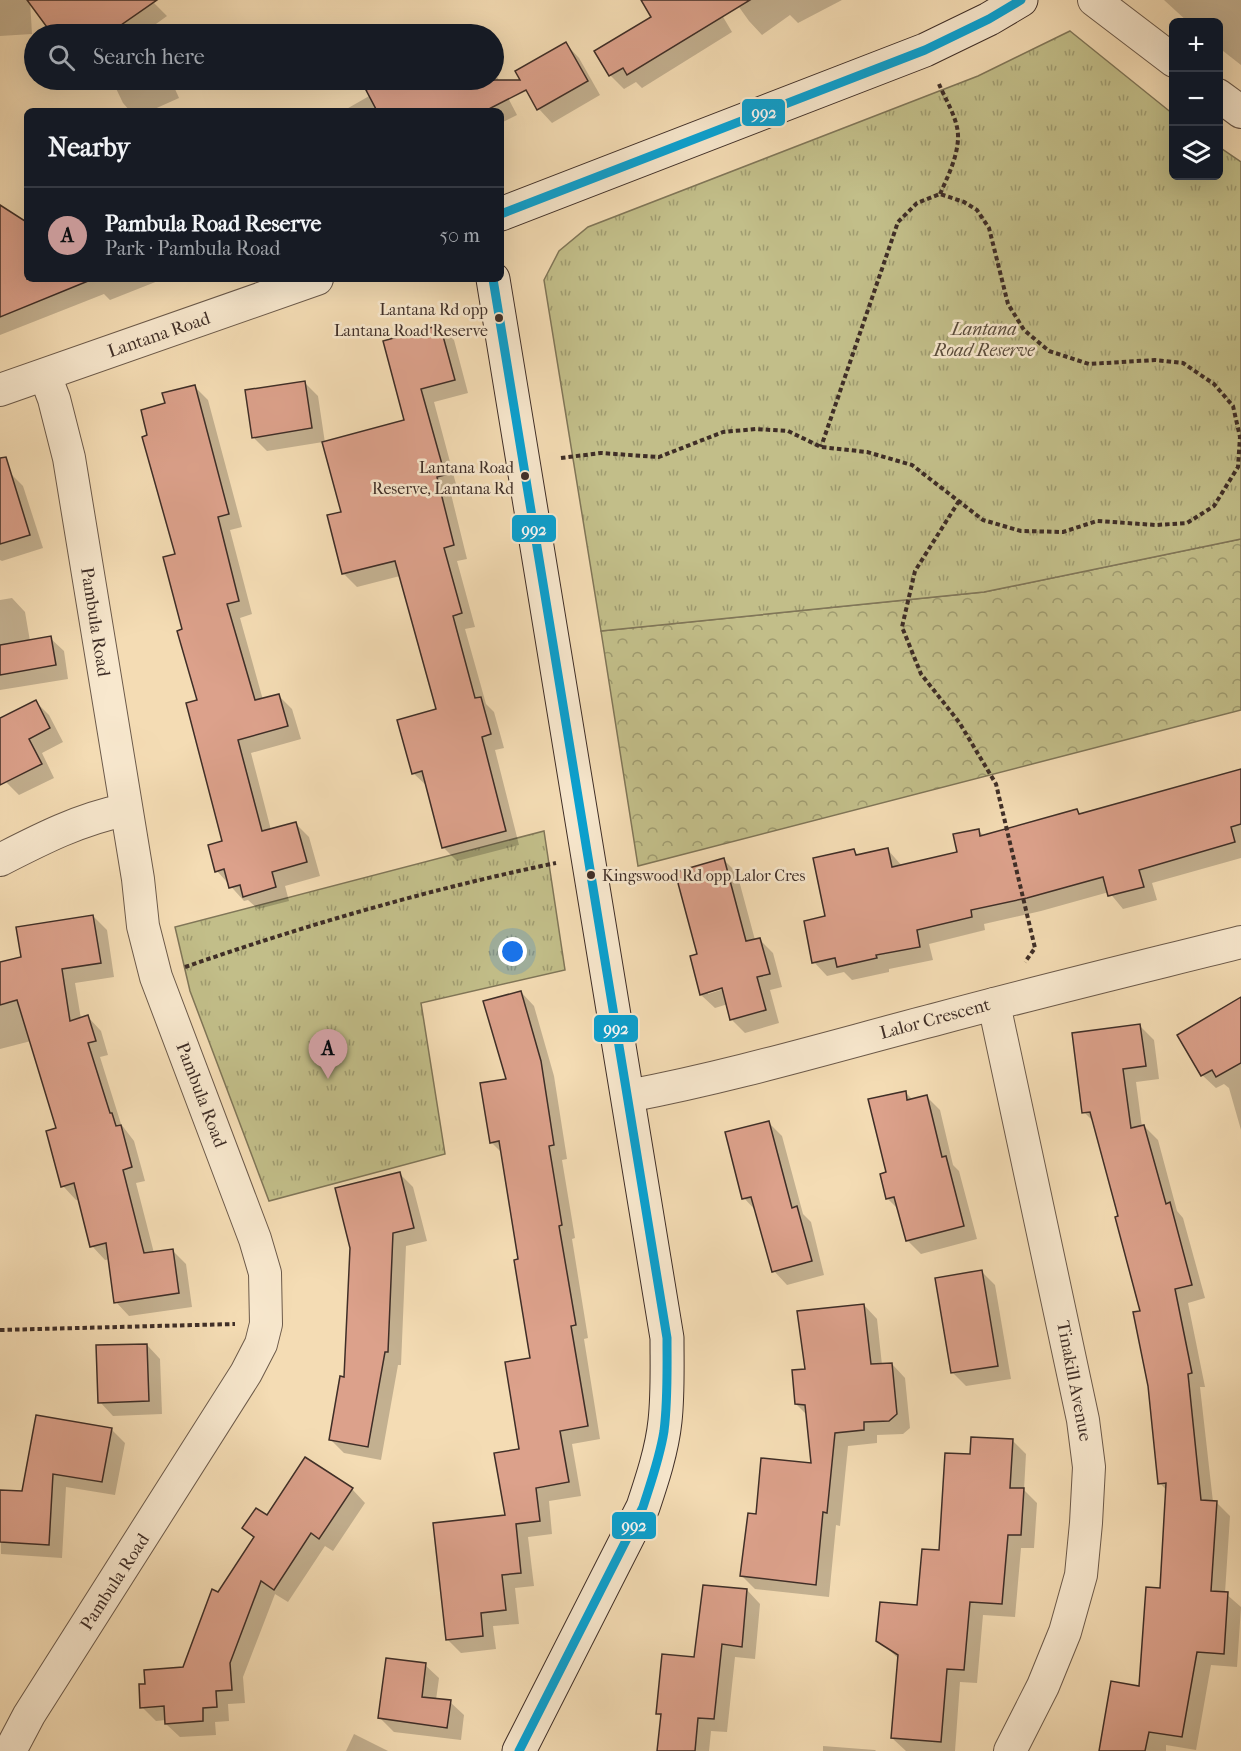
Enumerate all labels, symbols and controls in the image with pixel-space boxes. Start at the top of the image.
map controls [1169,18,1223,180]
button: + [1169,18,1223,72]
search box [24,24,504,90]
icon: search [45,41,78,74]
text: Search here [93,44,205,70]
button: − [1169,72,1223,126]
line badge: 992 [741,98,786,127]
text: 992 [750,103,777,123]
button: layers [1169,126,1223,180]
text: Nearby [48,132,130,163]
text: Pambula Road Reserve [105,211,321,237]
text: A [61,224,74,247]
text: 50 m [439,224,480,247]
text: Park · Pambula Road [105,237,280,260]
place label: Lantana Rd opp Lantana Road Reserve [334,300,488,340]
street label: Lantana Road [105,308,213,362]
marker: Lantana Rd opp Lantana Road Reserve [493,312,505,324]
park label: Lantana Road Reserve [932,319,1035,361]
place label: Lantana Road Reserve, Lantana Rd [372,458,514,498]
marker: Lantana Road Reserve, Lantana Rd [519,470,531,482]
line badge: 992 [511,514,557,543]
text: 992 [520,520,547,540]
street label: Pambula Road [76,566,114,678]
place label: Kingswood Rd opp Lalor Cres [602,866,806,885]
marker: Kingswood Rd opp Lalor Cres [585,869,597,881]
your location [498,937,527,966]
street label: Lalor Crescent [878,994,993,1044]
line badge: 992 [593,1014,639,1043]
text: 992 [602,1019,629,1039]
pin: A [308,1030,348,1079]
street label: Pambula Road [171,1040,231,1151]
street label: Tinakill Avenue [1052,1319,1096,1443]
line badge: 992 [611,1511,657,1540]
text: 992 [620,1516,647,1536]
street label: Pambula Road [76,1530,154,1634]

